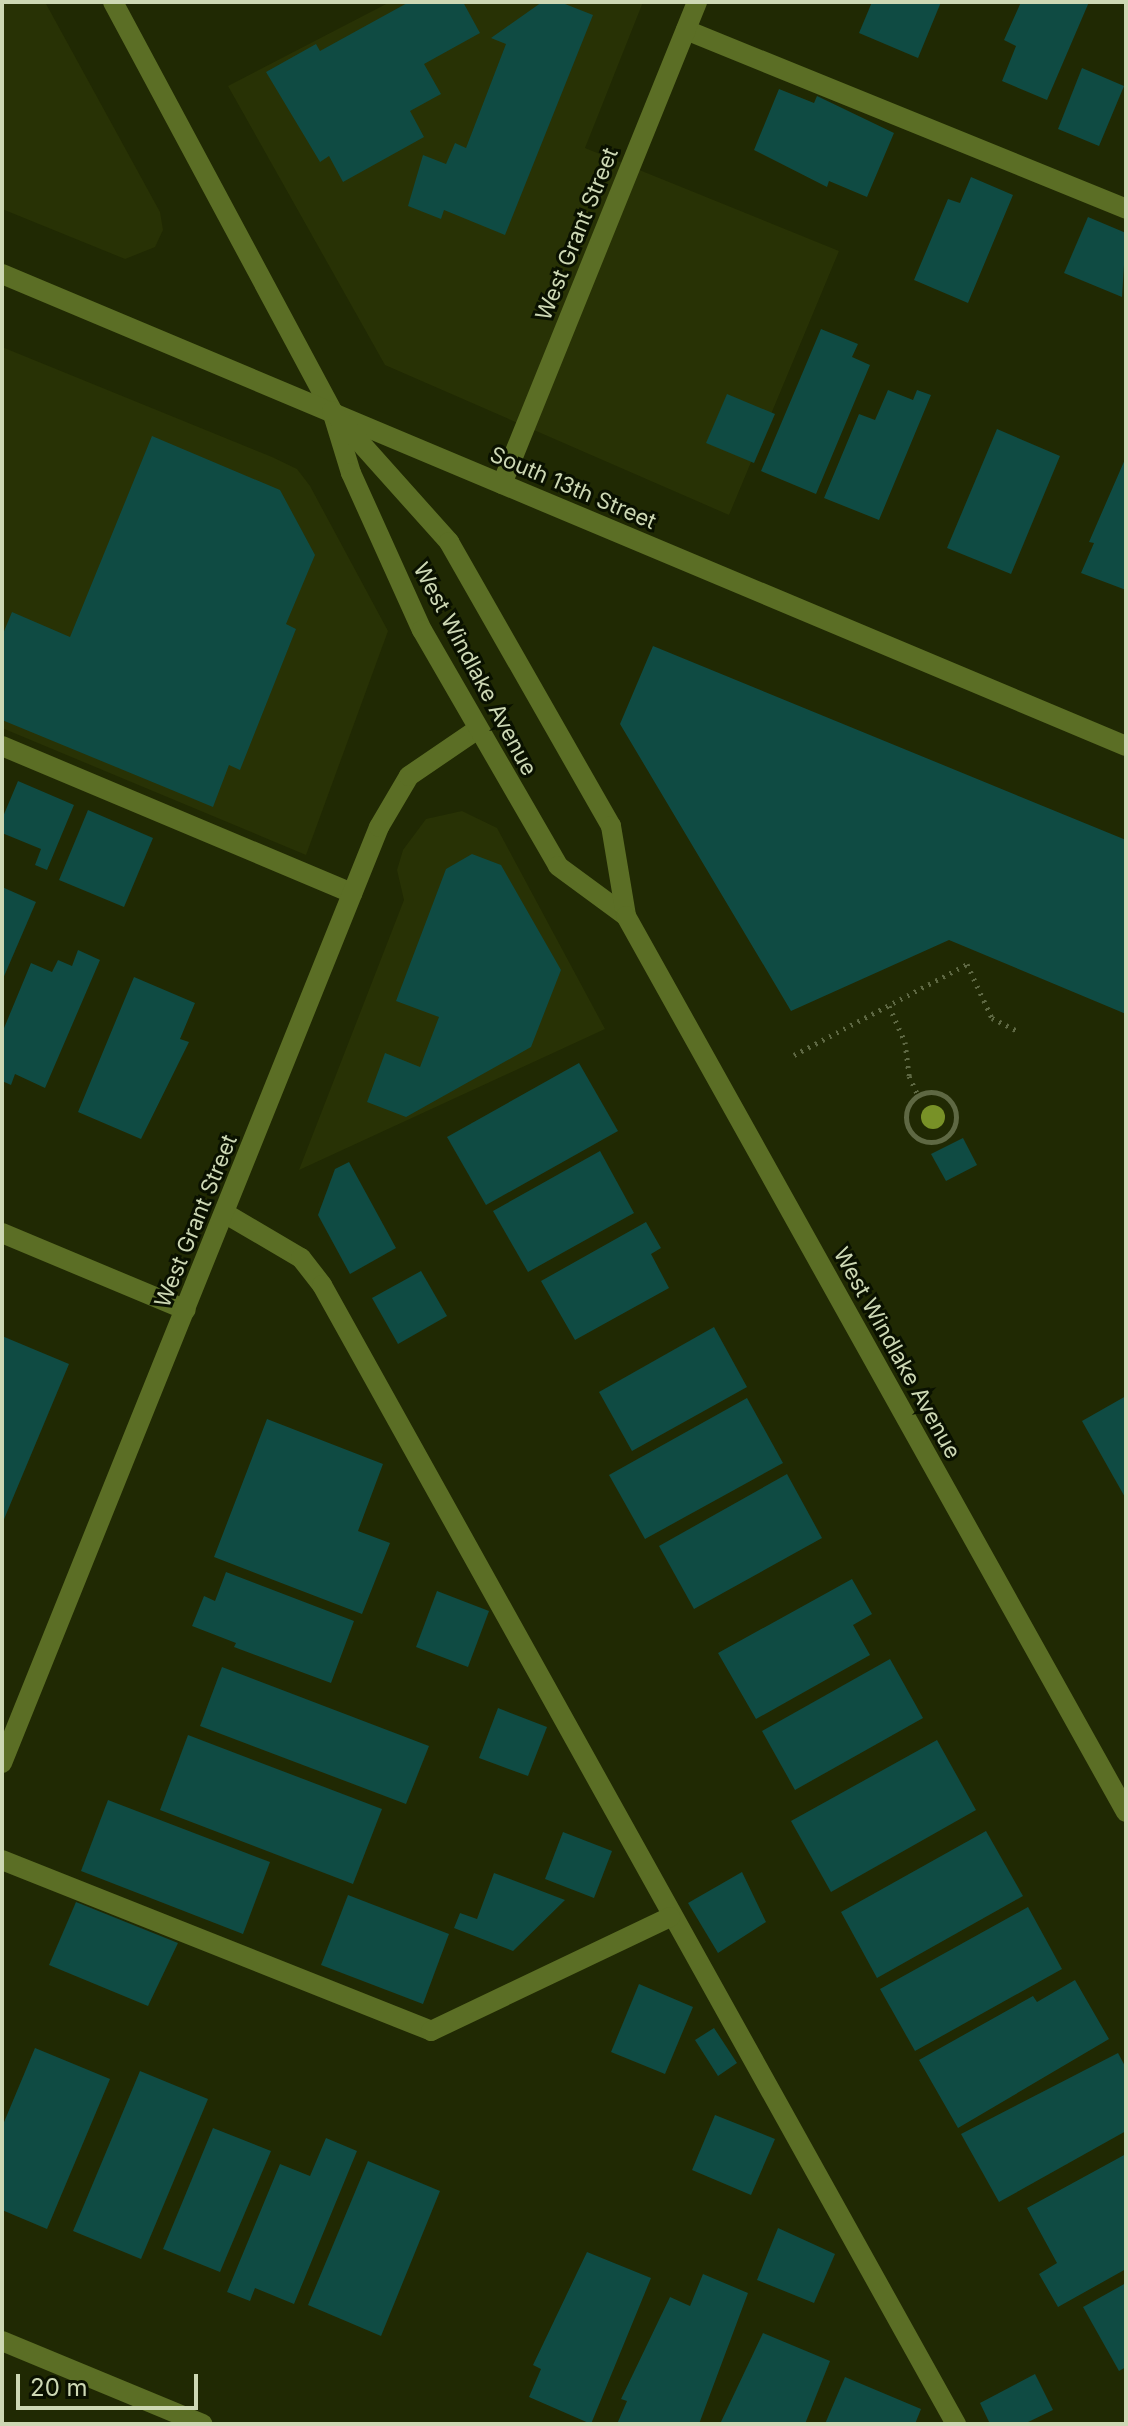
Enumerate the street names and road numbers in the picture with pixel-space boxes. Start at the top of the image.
street label: West Grant Street [530,144,624,324]
street label: South 13th Street [486,441,660,535]
street label: West Windlake Avenue [408,558,542,780]
street label: West Grant Street [149,1131,243,1311]
street label: West Windlake Avenue [828,1243,966,1463]

